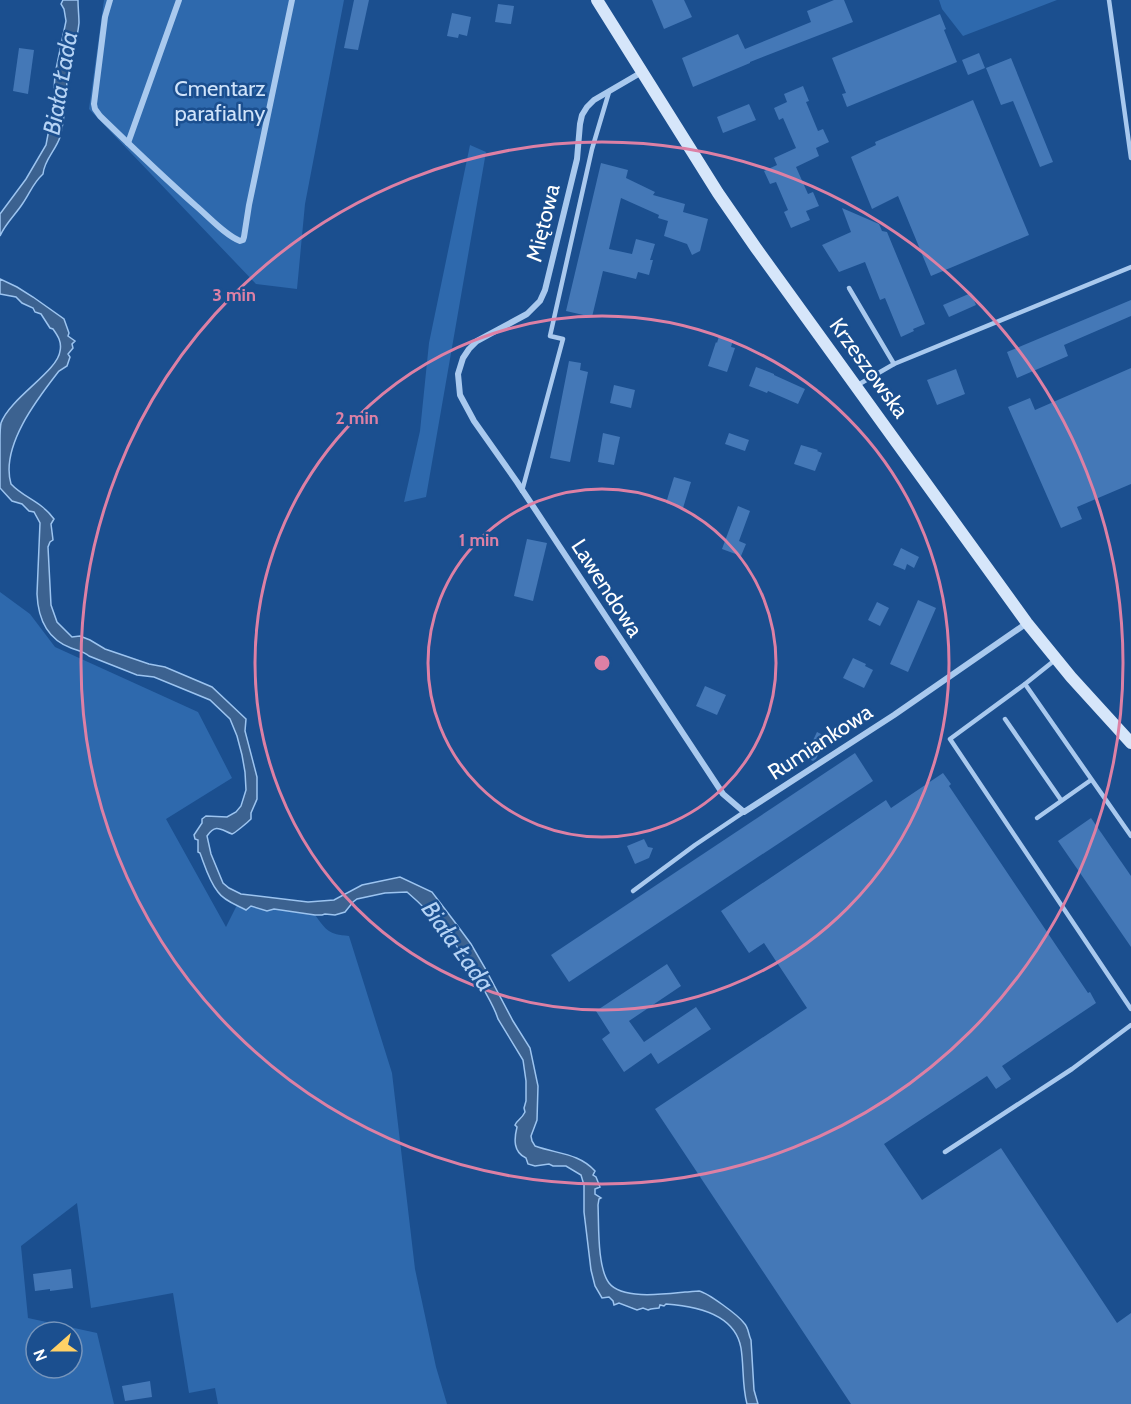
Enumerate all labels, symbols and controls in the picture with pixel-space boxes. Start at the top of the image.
water label: Biała Łada [37,29,83,137]
park label: Cmentarz parafialny [174,75,266,127]
street label: Miętowa [520,181,566,265]
text: 3 min [212,284,256,306]
street label: Krzeszowska [824,313,915,424]
text: 2 min [335,407,379,429]
text: 1 min [459,529,499,551]
street label: Lawendowa [565,534,649,642]
centre of rings [592,653,612,673]
street label: Rumiankowa [763,698,878,786]
water label: Biała Łada [416,895,500,997]
north arrow [24,1320,84,1380]
text: N [30,1347,51,1364]

